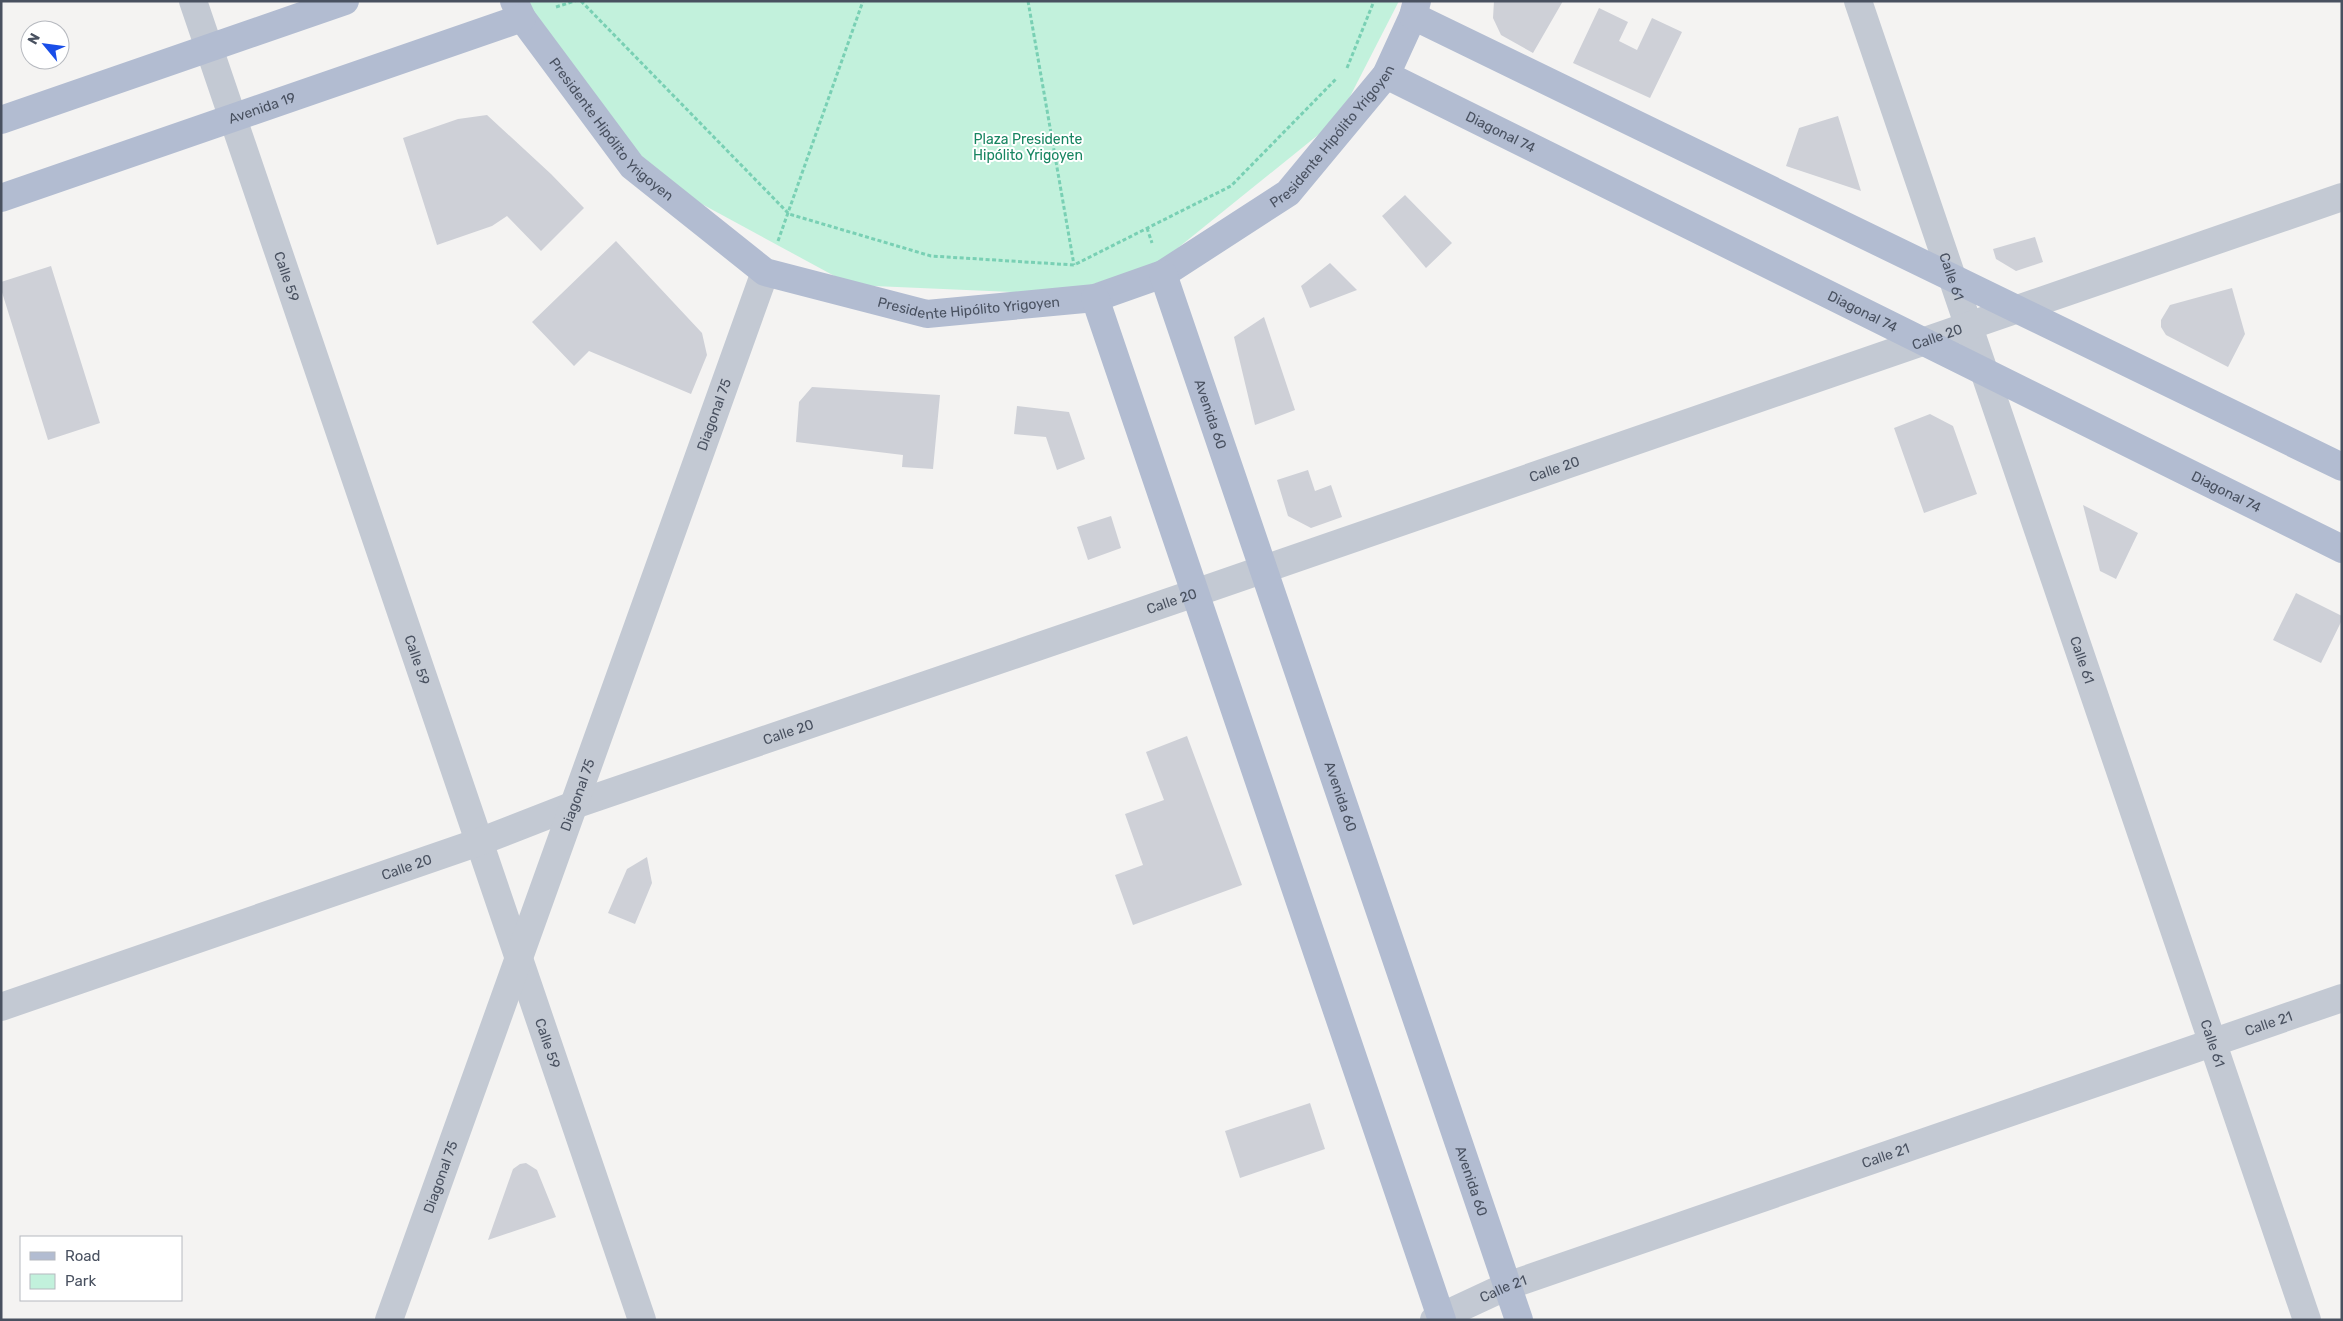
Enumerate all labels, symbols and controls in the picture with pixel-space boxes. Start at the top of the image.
north arrow [20,20,70,70]
text: N [24,30,44,47]
street label: Presidente Hipólito Yrigoyen [546,54,677,204]
street label: Presidente Hipólito Yrigoyen [1266,62,1398,211]
street label: Avenida 19 [226,88,298,127]
street label: Diagonal 74 [1463,107,1539,156]
park label: Plaza Presidente Hipólito Yrigoyen [973,131,1083,164]
street label: Calle 59 [270,249,303,304]
street label: Calle 61 [1936,250,1968,303]
street label: Diagonal 74 [1825,287,1901,336]
street label: Presidente Hipólito Yrigoyen [876,293,1060,323]
street label: Calle 20 [1910,320,1965,353]
street label: Diagonal 75 [693,376,735,453]
street label: Avenida 60 [1191,377,1231,452]
street label: Calle 20 [1527,452,1582,485]
street label: Diagonal 74 [2189,467,2264,516]
street label: Calle 20 [1144,584,1199,618]
street label: Calle 59 [401,633,434,687]
street label: Calle 61 [2066,634,2098,686]
street label: Calle 20 [761,715,816,748]
street label: Diagonal 75 [557,756,598,833]
street label: Avenida 60 [1321,759,1361,834]
street label: Calle 20 [379,850,434,884]
street label: Calle 21 [2242,1007,2295,1039]
street label: Calle 59 [531,1016,564,1071]
street label: Calle 61 [2197,1017,2229,1069]
street label: Diagonal 75 [420,1138,461,1215]
street label: Calle 21 [1859,1139,1912,1172]
street label: Avenida 60 [1452,1144,1492,1218]
legend [20,1236,182,1301]
text: Road [65,1247,101,1265]
street label: Calle 21 [1477,1271,1529,1306]
text: Park [65,1272,96,1290]

